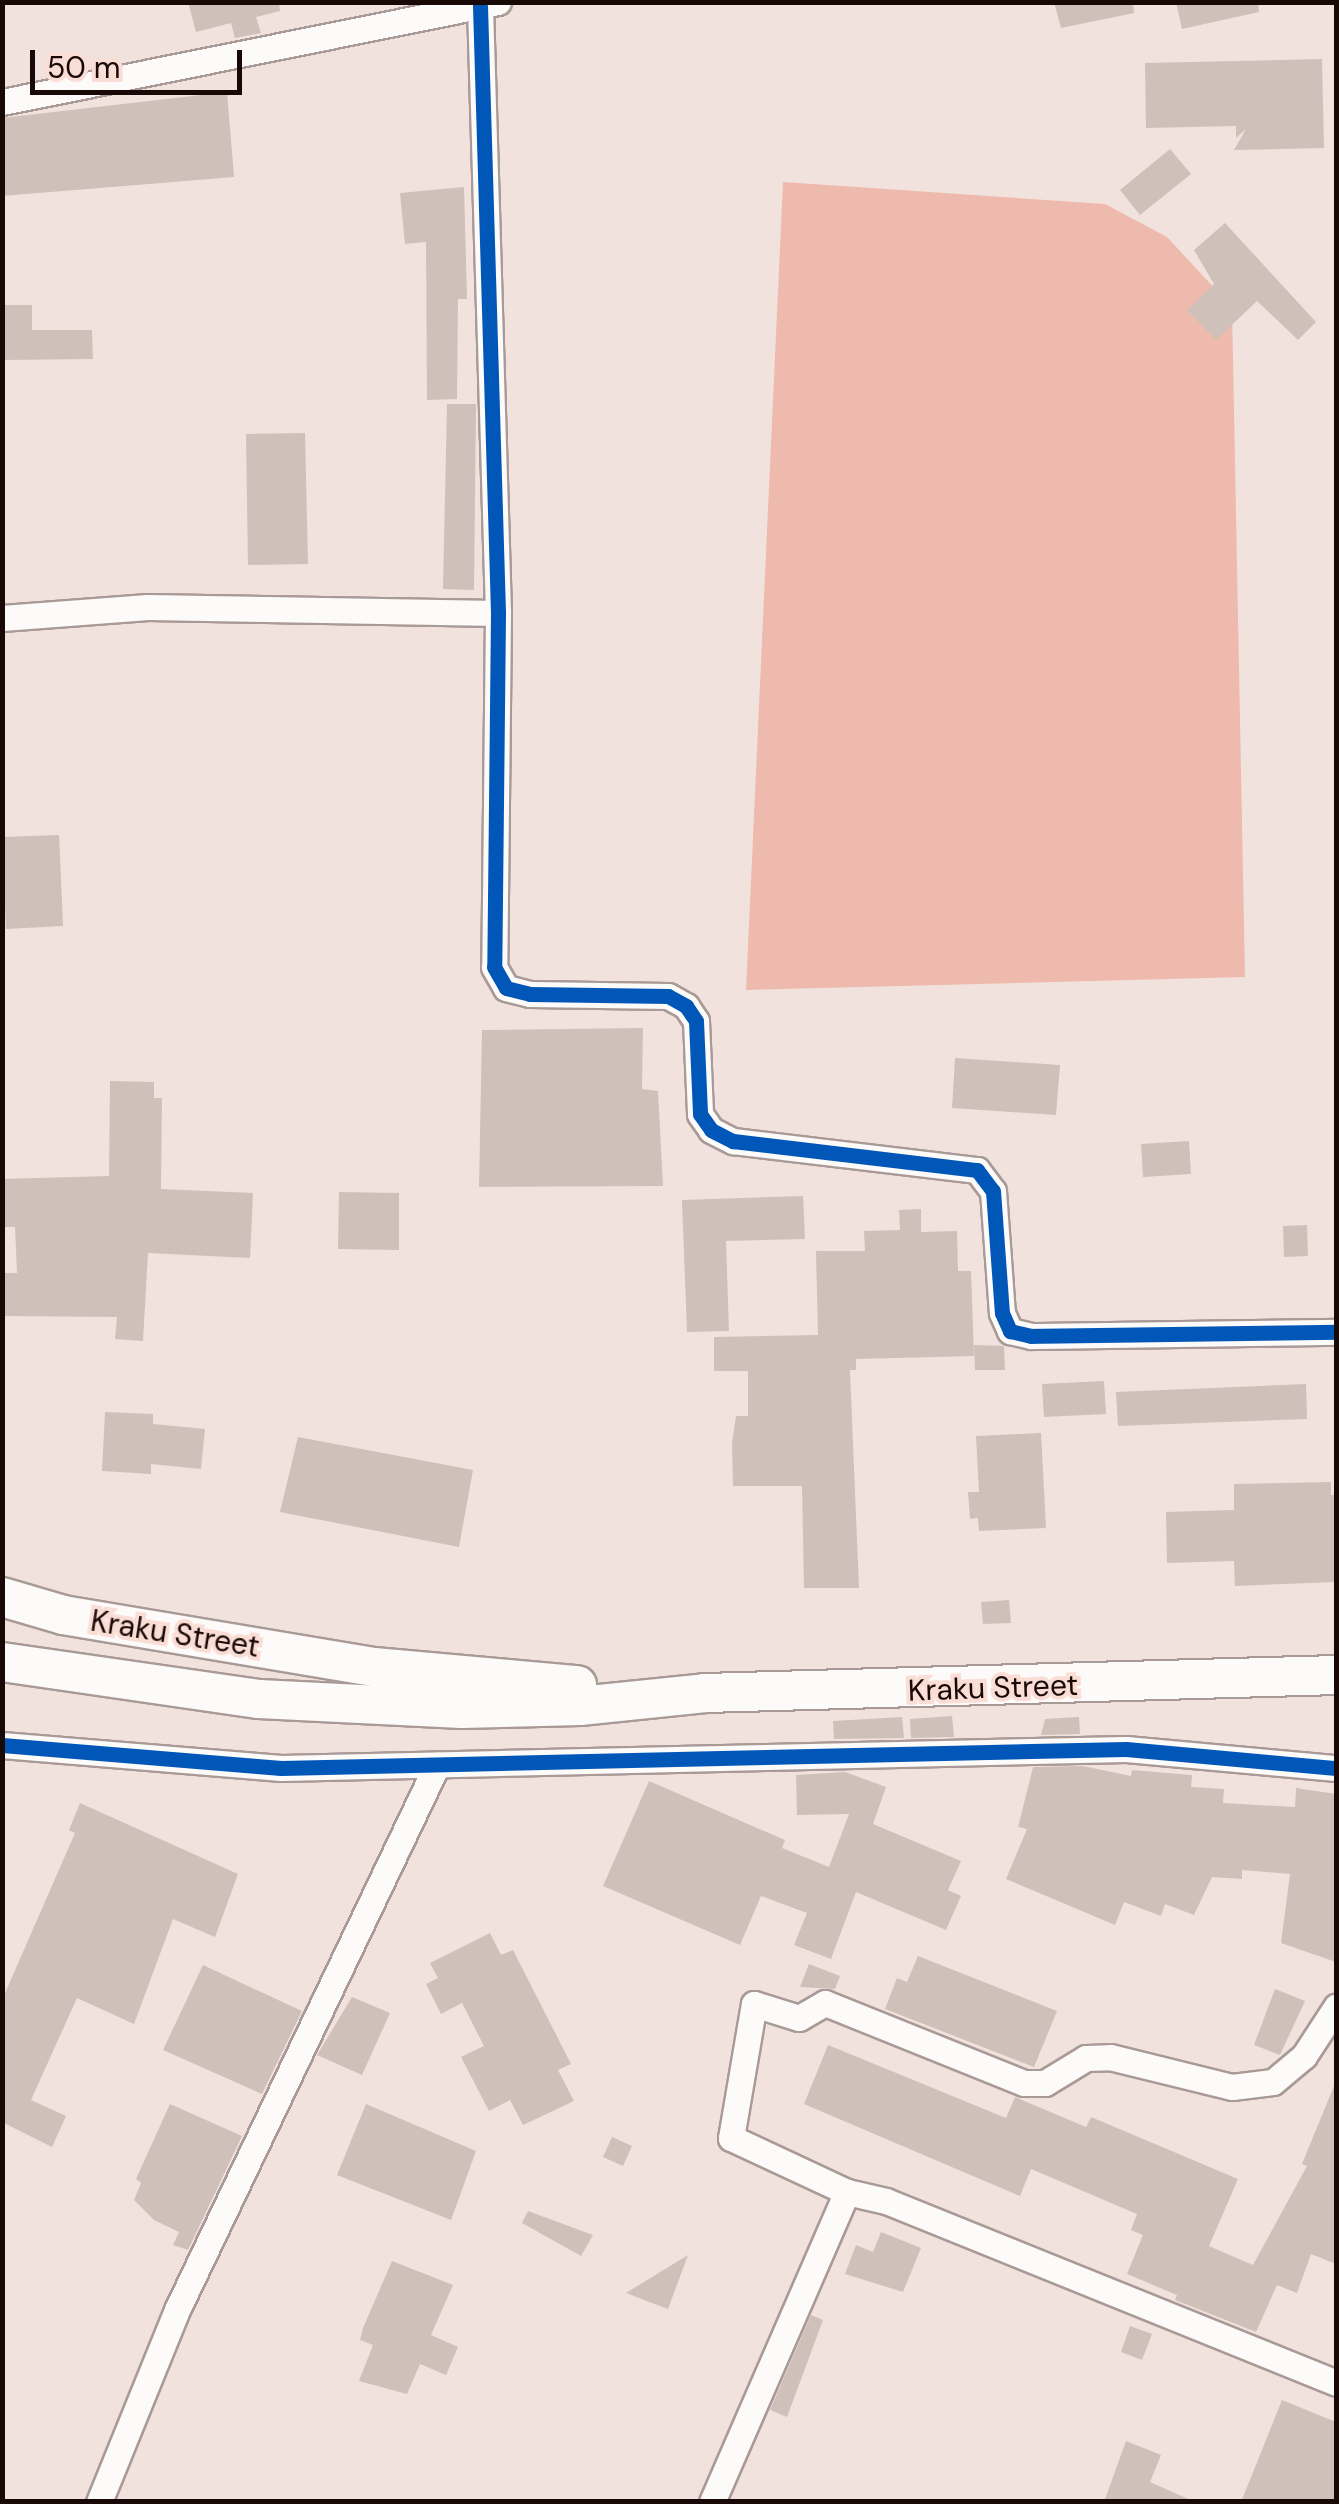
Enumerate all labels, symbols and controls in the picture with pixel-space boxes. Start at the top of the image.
scale bar [35,30,248,92]
text: 50 m [47,48,121,87]
street label: Kraku Street [88,1603,262,1665]
street label: Kraku Street [907,1667,1079,1709]

